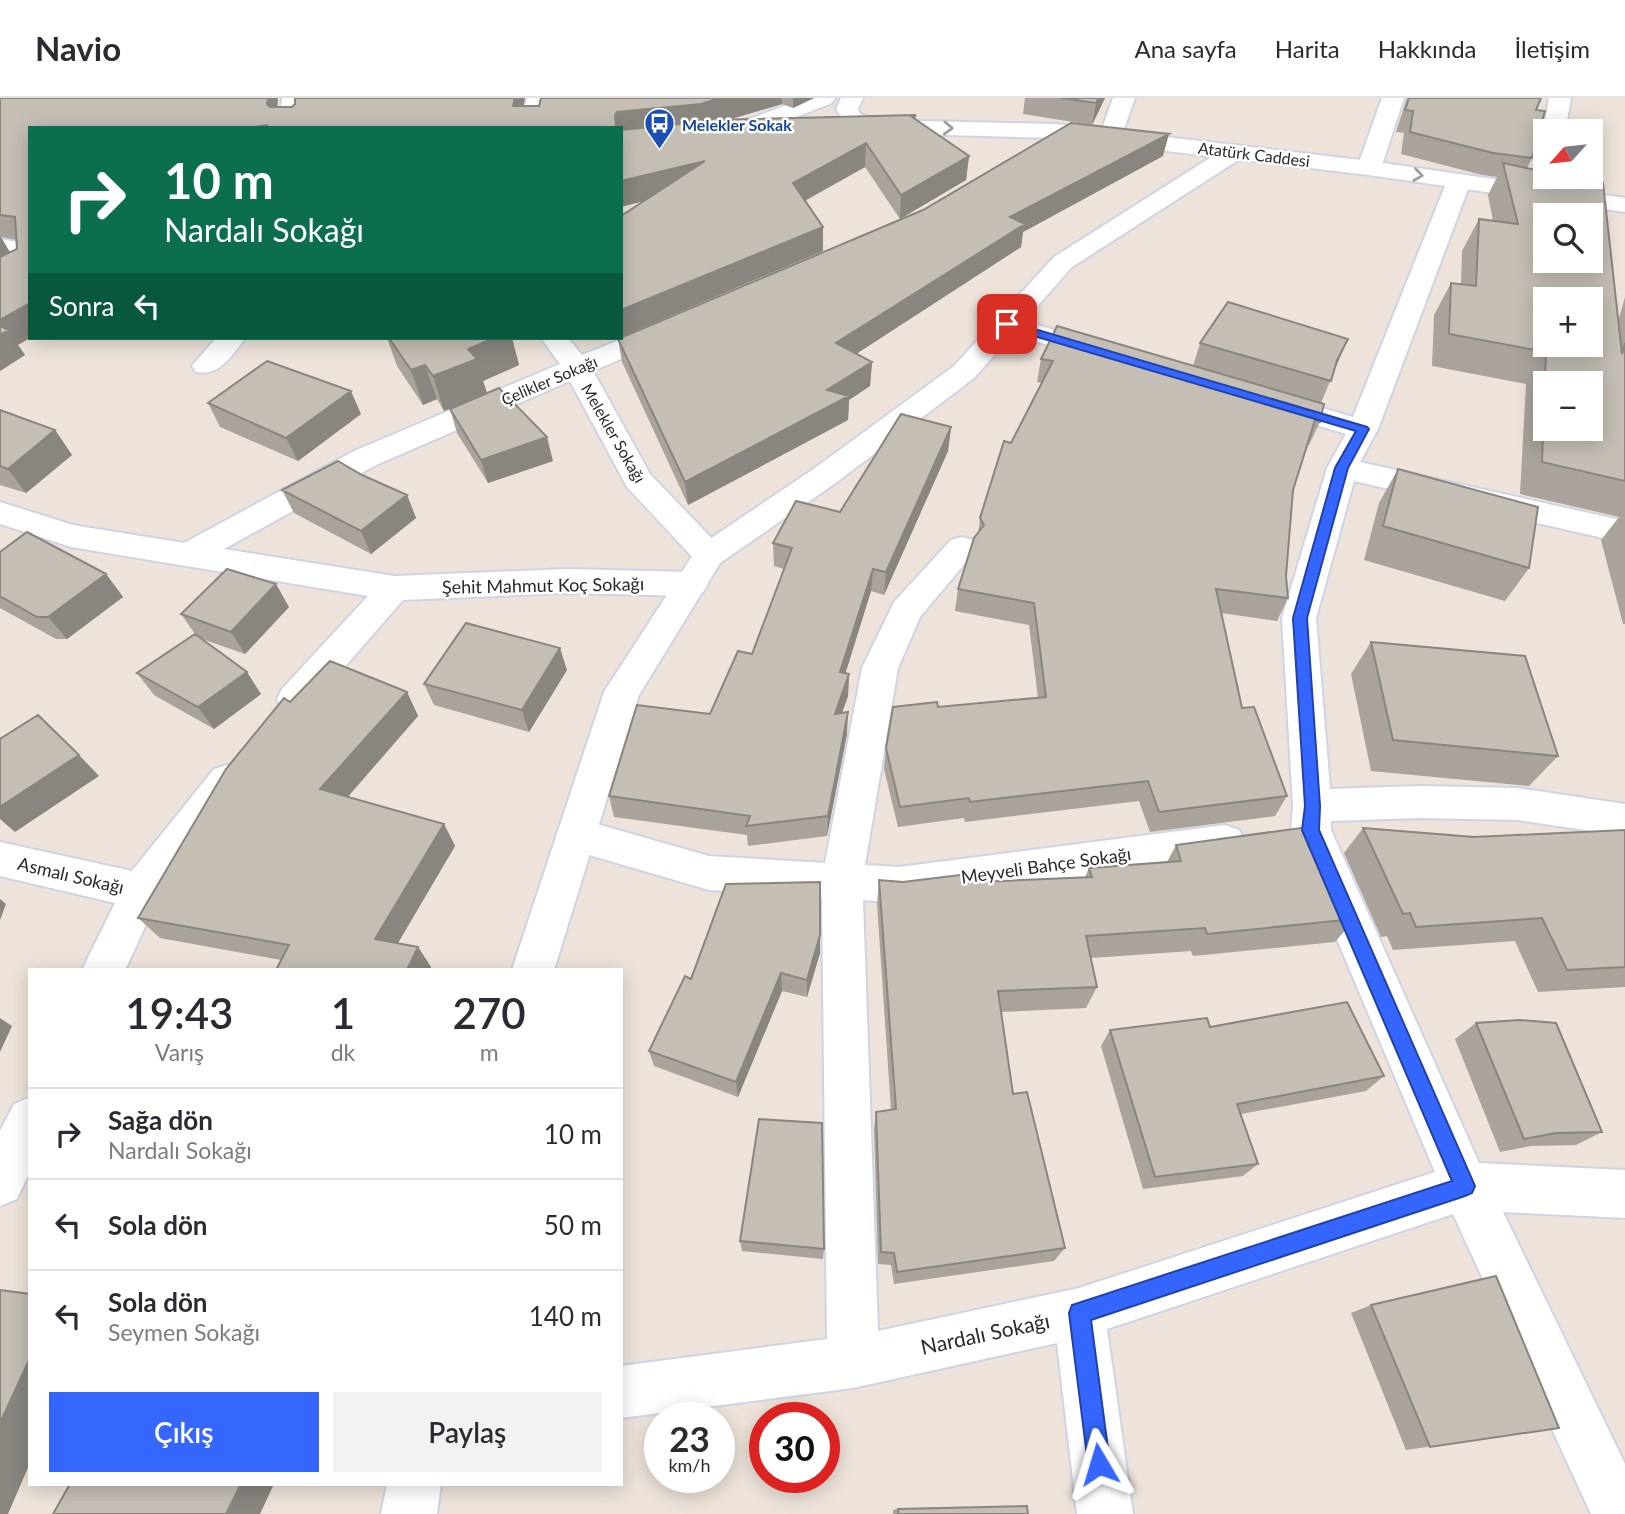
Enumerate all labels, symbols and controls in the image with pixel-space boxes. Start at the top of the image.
text: Navio [35,28,121,68]
text: Ana sayfa [1134,34,1237,63]
text: Harita [1275,34,1340,63]
text: Hakkında [1378,34,1477,63]
text: İletişim [1515,34,1590,63]
bus stop icon: Melekler Sokak [642,107,676,151]
place label: Melekler Sokak [682,115,792,134]
north arrow [1533,119,1603,189]
map controls [1533,119,1603,441]
one-way arrow [943,120,954,136]
street label: Atatürk Caddesi [1197,138,1311,170]
text: 10 m [164,151,274,209]
icon: right [49,154,140,245]
one-way arrow [1412,168,1424,183]
button: search [1533,203,1603,273]
text: Nardalı Sokağı [164,210,364,249]
icon: left [128,287,166,325]
button: + [1533,287,1603,357]
text: Sonra [49,290,114,322]
pin [977,294,1037,354]
icon: arrive [988,305,1026,343]
street label: Çelikler Sokağı [498,351,600,409]
button: − [1533,371,1603,441]
street label: Melekler Sokağı [578,380,650,486]
street label: Şehit Mahmut Koç Sokağı [442,572,644,598]
street label: Meyveli Bahçe Sokağı [960,842,1132,888]
street label: Asmalı Sokağı [16,852,126,898]
text: 19:43 [125,988,233,1038]
text: 1 [331,988,355,1038]
text: 270 [453,988,526,1038]
text: Varış [155,1038,204,1066]
text: dk [331,1038,355,1066]
text: m [480,1038,499,1066]
text: Sağa dön [108,1104,213,1136]
icon: right [49,1115,87,1153]
text: 10 m [544,1118,602,1150]
text: Nardalı Sokağı [108,1136,252,1164]
icon: left [49,1206,87,1244]
text: Sola dön [108,1209,208,1241]
text: 50 m [544,1209,602,1241]
text: Sola dön [108,1286,208,1318]
icon: left [49,1297,87,1335]
text: 140 m [529,1300,602,1332]
street label: Nardalı Sokağı [918,1307,1052,1359]
text: Seymen Sokağı [108,1318,260,1346]
button: Çıkış [49,1392,319,1472]
button: Paylaş [333,1392,602,1472]
speed limit sign: 30 [749,1402,840,1493]
text: 23 [669,1417,710,1459]
position arrow [1062,1427,1136,1501]
text: km/h [668,1454,711,1476]

